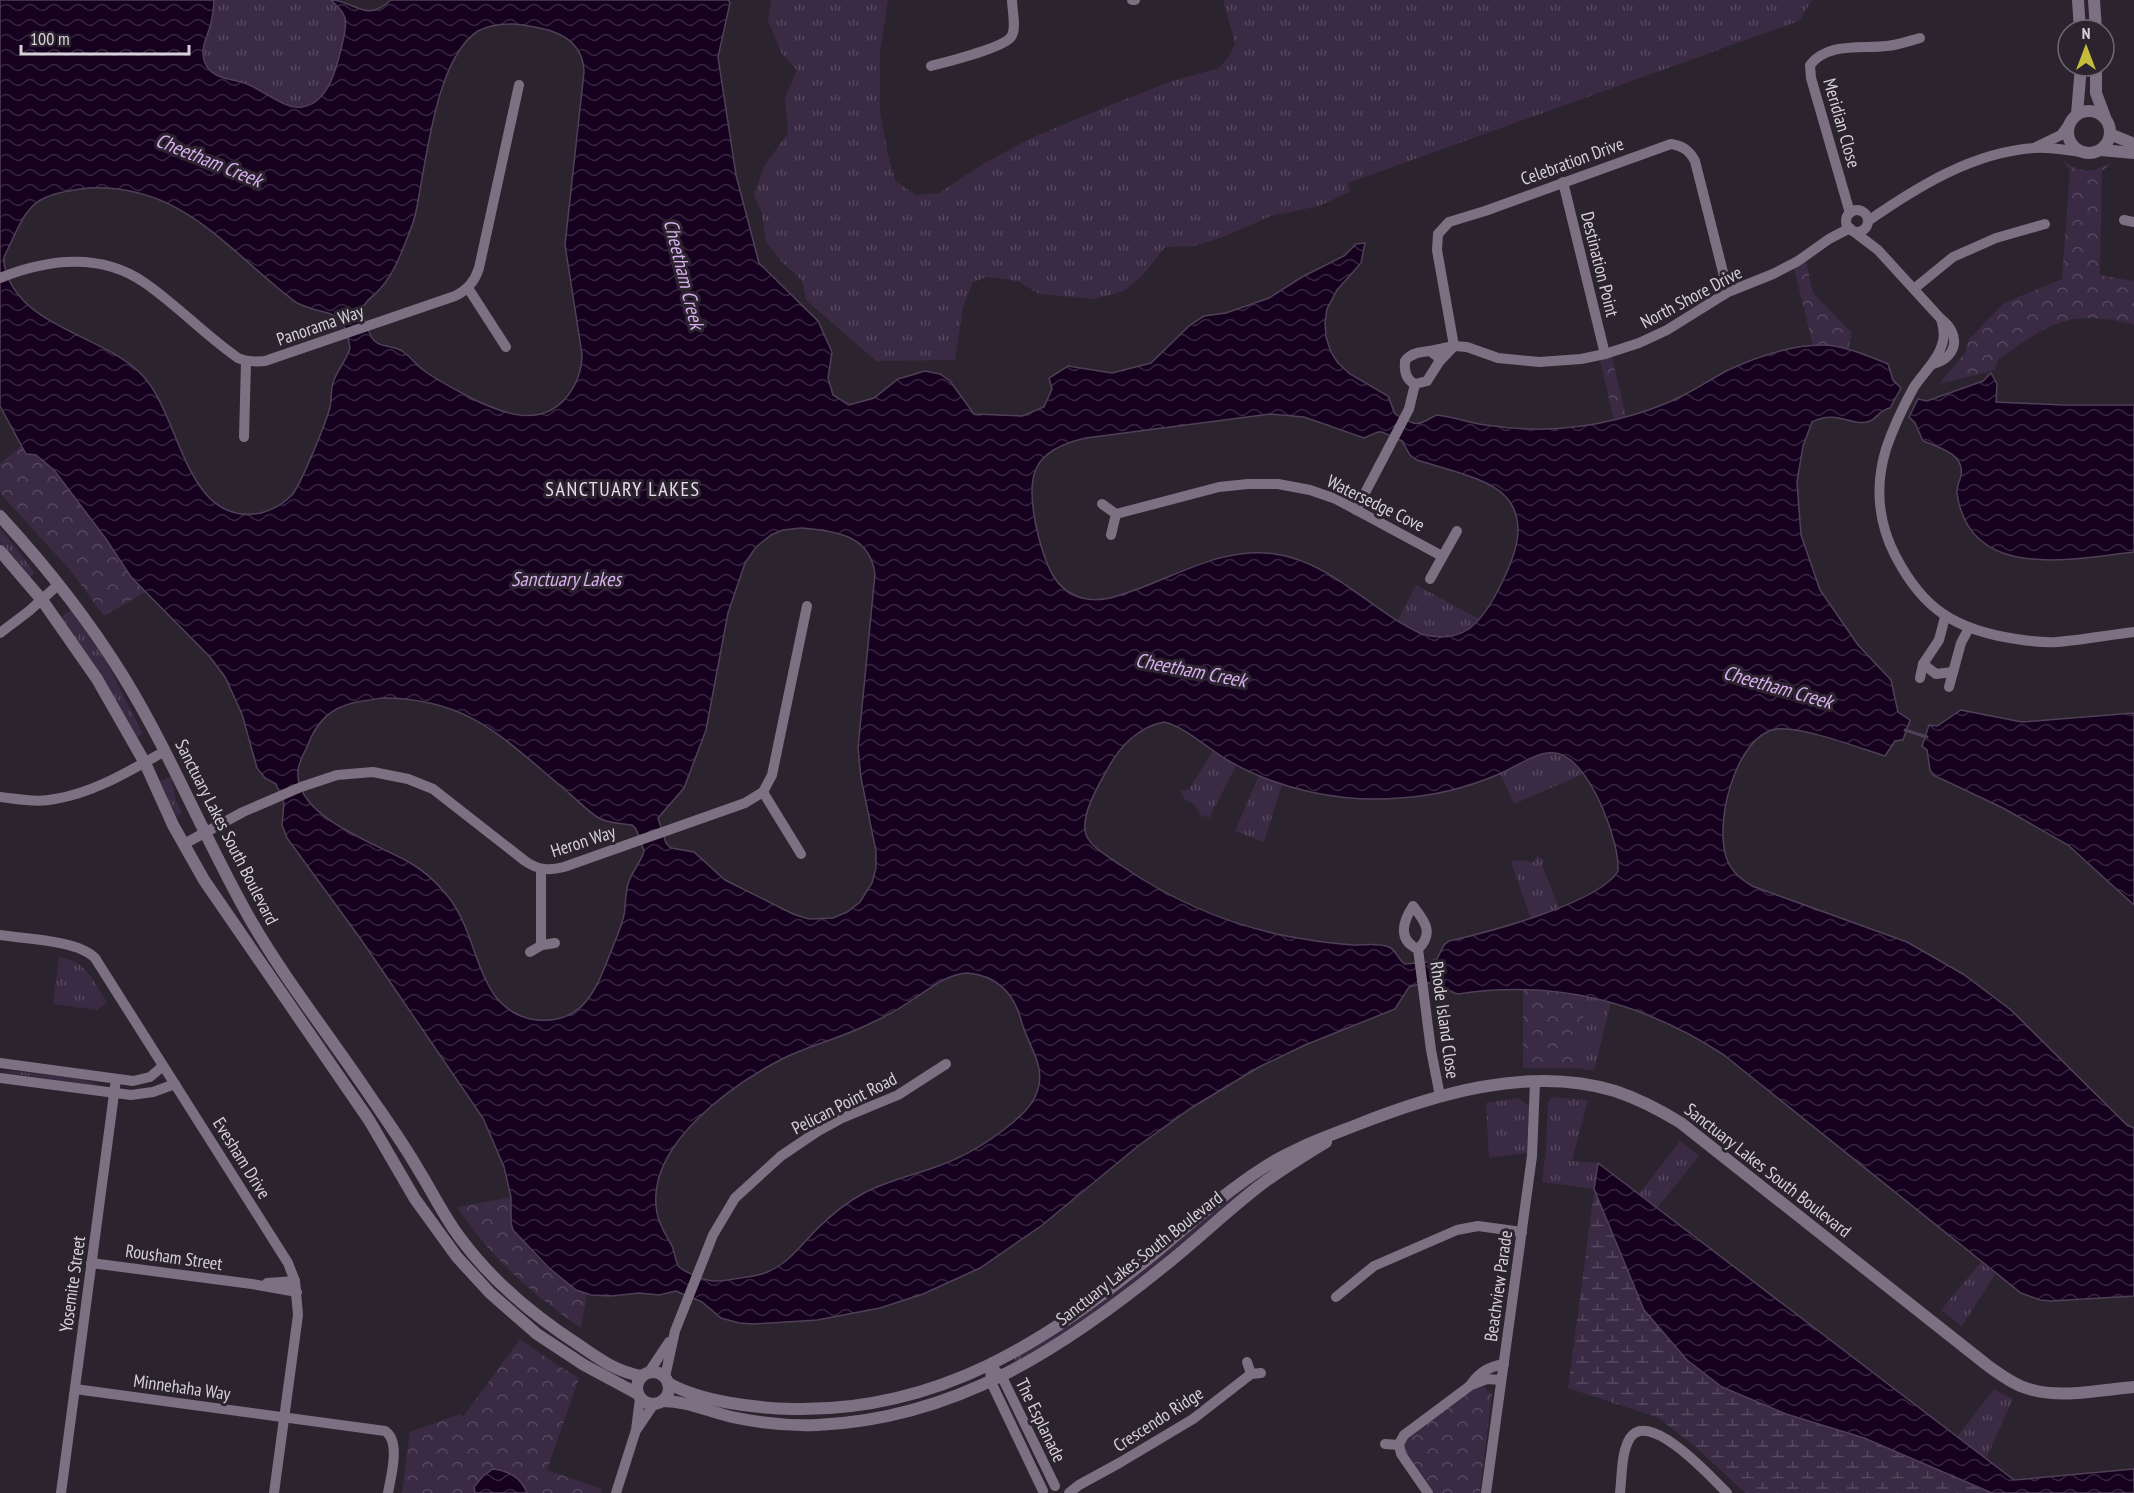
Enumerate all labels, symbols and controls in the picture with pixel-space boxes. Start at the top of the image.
scale bar [21,18,189,56]
north arrow [2056,18,2116,78]
text: N [2082,23,2090,43]
text: 100 m [30,27,70,50]
street label: Meridian Close [1818,76,1866,170]
water label: Cheetham Creek [152,127,268,194]
street label: Celebration Drive [1517,132,1627,190]
street label: Destination Point [1576,209,1624,319]
water label: Cheetham Creek [658,216,711,334]
street label: North Shore Drive [1636,261,1746,333]
street label: Panorama Way [273,299,367,351]
street label: Watersedge Cove [1323,469,1429,537]
district label: SANCTUARY LAKES [545,476,701,502]
water label: Sanctuary Lakes [511,566,623,592]
water label: Cheetham Creek [1133,647,1251,694]
water label: Cheetham Creek [1720,659,1838,716]
street label: Sanctuary Lakes South Boulevard [170,735,284,929]
street label: Heron Way [548,820,618,862]
street label: Rhode Island Close [1425,960,1465,1080]
street label: Pelican Point Road [787,1067,901,1139]
street label: Sanctuary Lakes South Boulevard [1680,1098,1856,1242]
street label: Evesham Drive [208,1113,276,1203]
street label: Sanctuary Lakes South Boulevard [1051,1186,1227,1330]
street label: Beachview Parade [1479,1229,1517,1343]
street label: Yosemite Street [54,1234,90,1334]
street label: Rousham Street [124,1239,224,1275]
street label: Minnehaha Way [132,1369,232,1405]
street label: The Esplanade [1011,1374,1071,1466]
street label: Crescendo Ridge [1109,1381,1207,1457]

